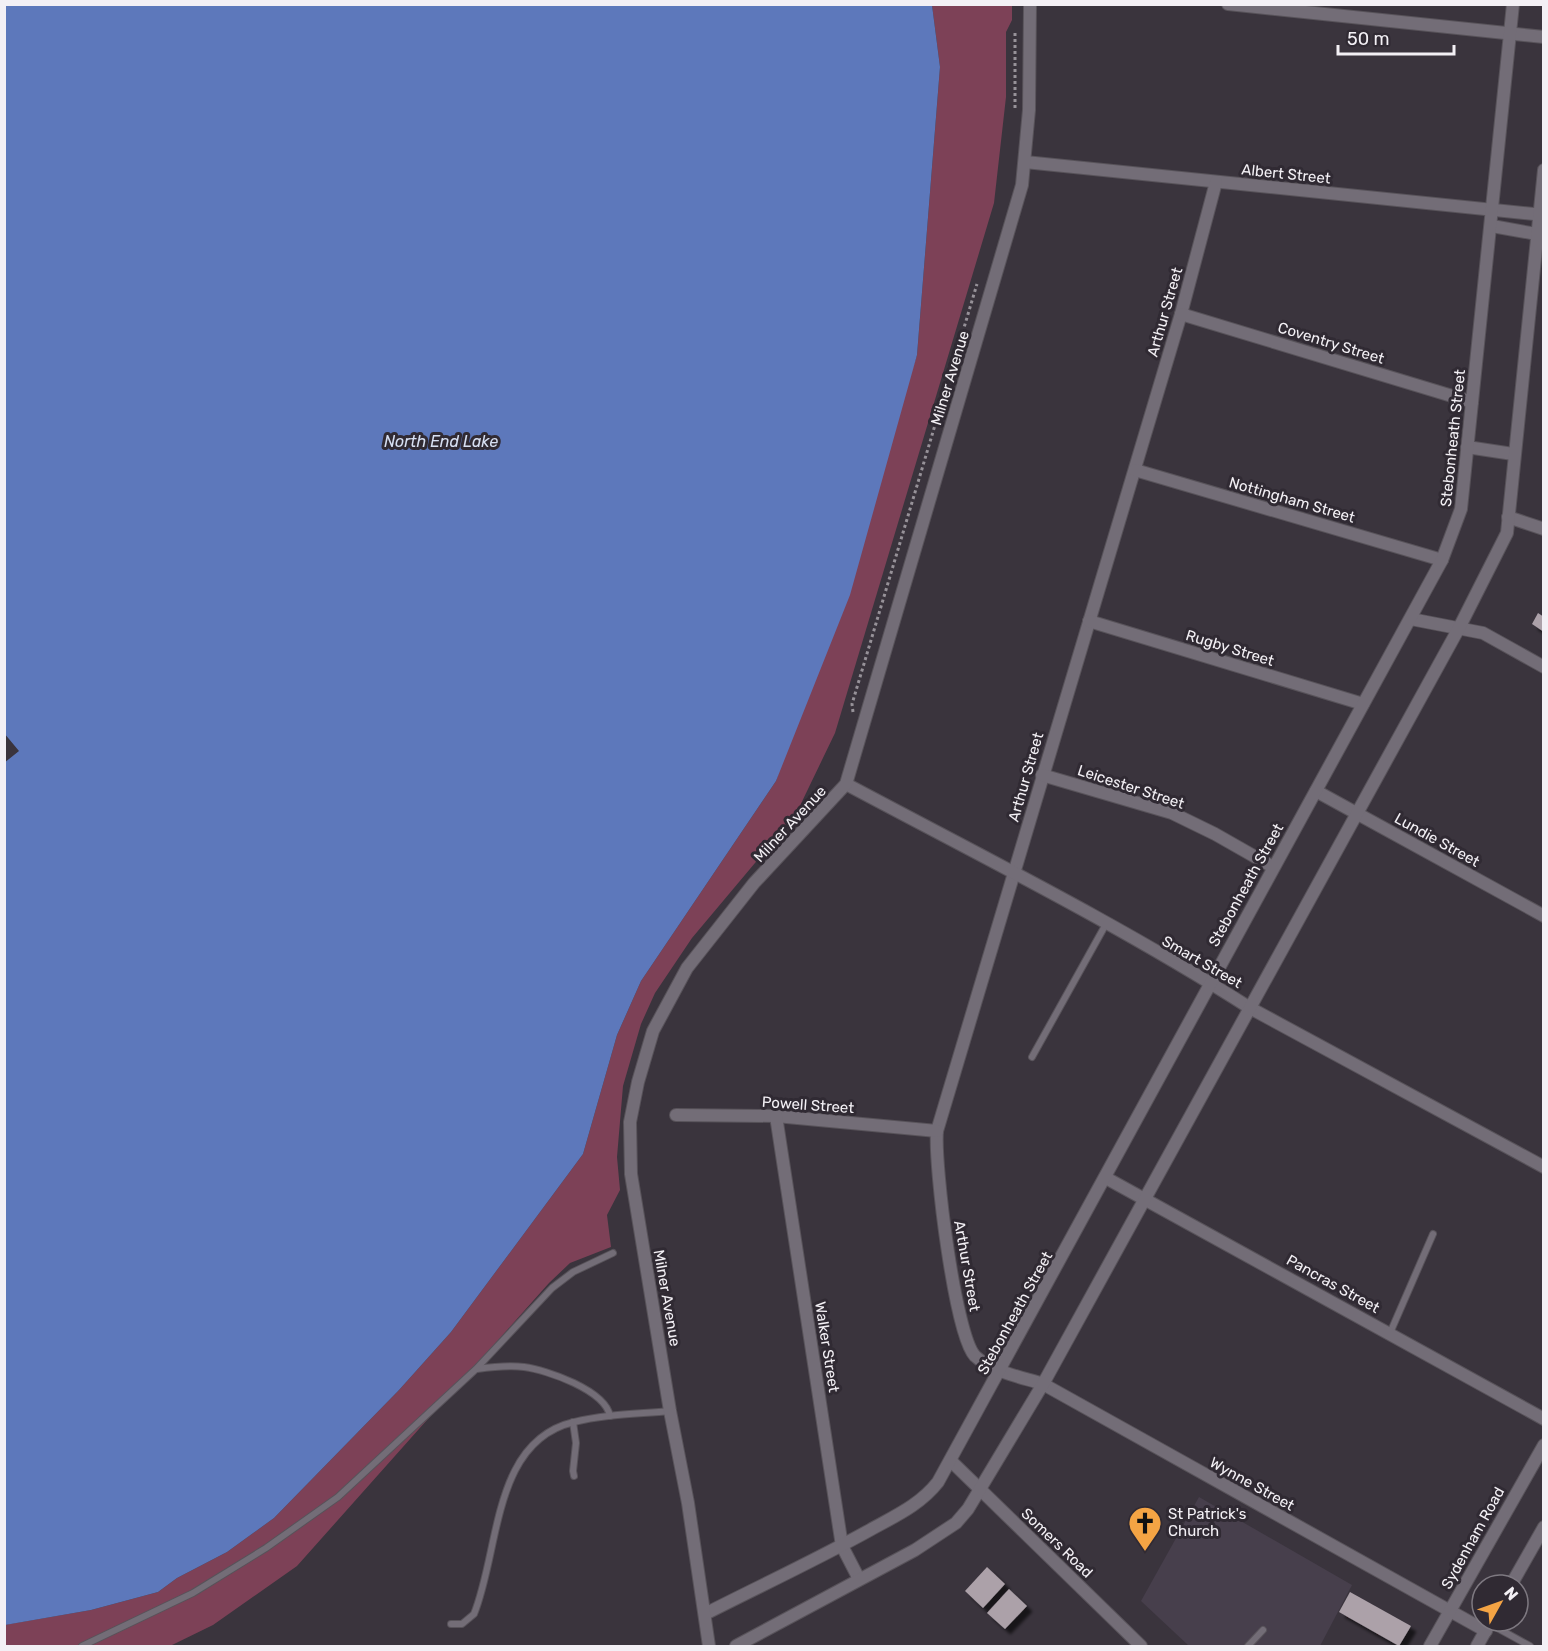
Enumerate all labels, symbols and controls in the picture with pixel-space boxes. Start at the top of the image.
scale bar [1338,18,1454,56]
text: 50 m [1347,28,1390,50]
street label: Albert Street [1240,160,1332,188]
street label: Arthur Street [1144,265,1186,359]
street label: Coventry Street [1276,318,1386,368]
street label: Milner Avenue [927,329,973,427]
street label: Stebonheath Street [1437,368,1469,508]
water label: North End Lake [384,432,498,451]
street label: Nottingham Street [1227,473,1357,527]
street label: Rugby Street [1184,626,1276,670]
street label: Arthur Street [1005,730,1047,824]
street label: Leicester Street [1075,761,1187,813]
street label: Milner Avenue [750,782,830,866]
street label: Lundie Street [1391,809,1483,871]
street label: Stebonheath Street [1205,820,1287,950]
street label: Smart Street [1159,932,1245,992]
street label: Powell Street [761,1093,855,1117]
street label: Arthur Street [950,1219,984,1313]
street label: Milner Avenue [650,1248,684,1348]
street label: Stebonheath Street [974,1248,1056,1378]
street label: Pancras Street [1283,1251,1383,1317]
street label: Walker Street [811,1300,843,1394]
street label: Wynne Street [1207,1453,1298,1515]
street label: Sydenham Road [1438,1484,1508,1592]
street label: Somers Road [1018,1504,1096,1582]
church icon: St Patrick's Church [1127,1505,1163,1552]
place label: St Patrick's Church [1168,1505,1247,1540]
north arrow [1470,1573,1530,1633]
text: N [1500,1583,1522,1604]

